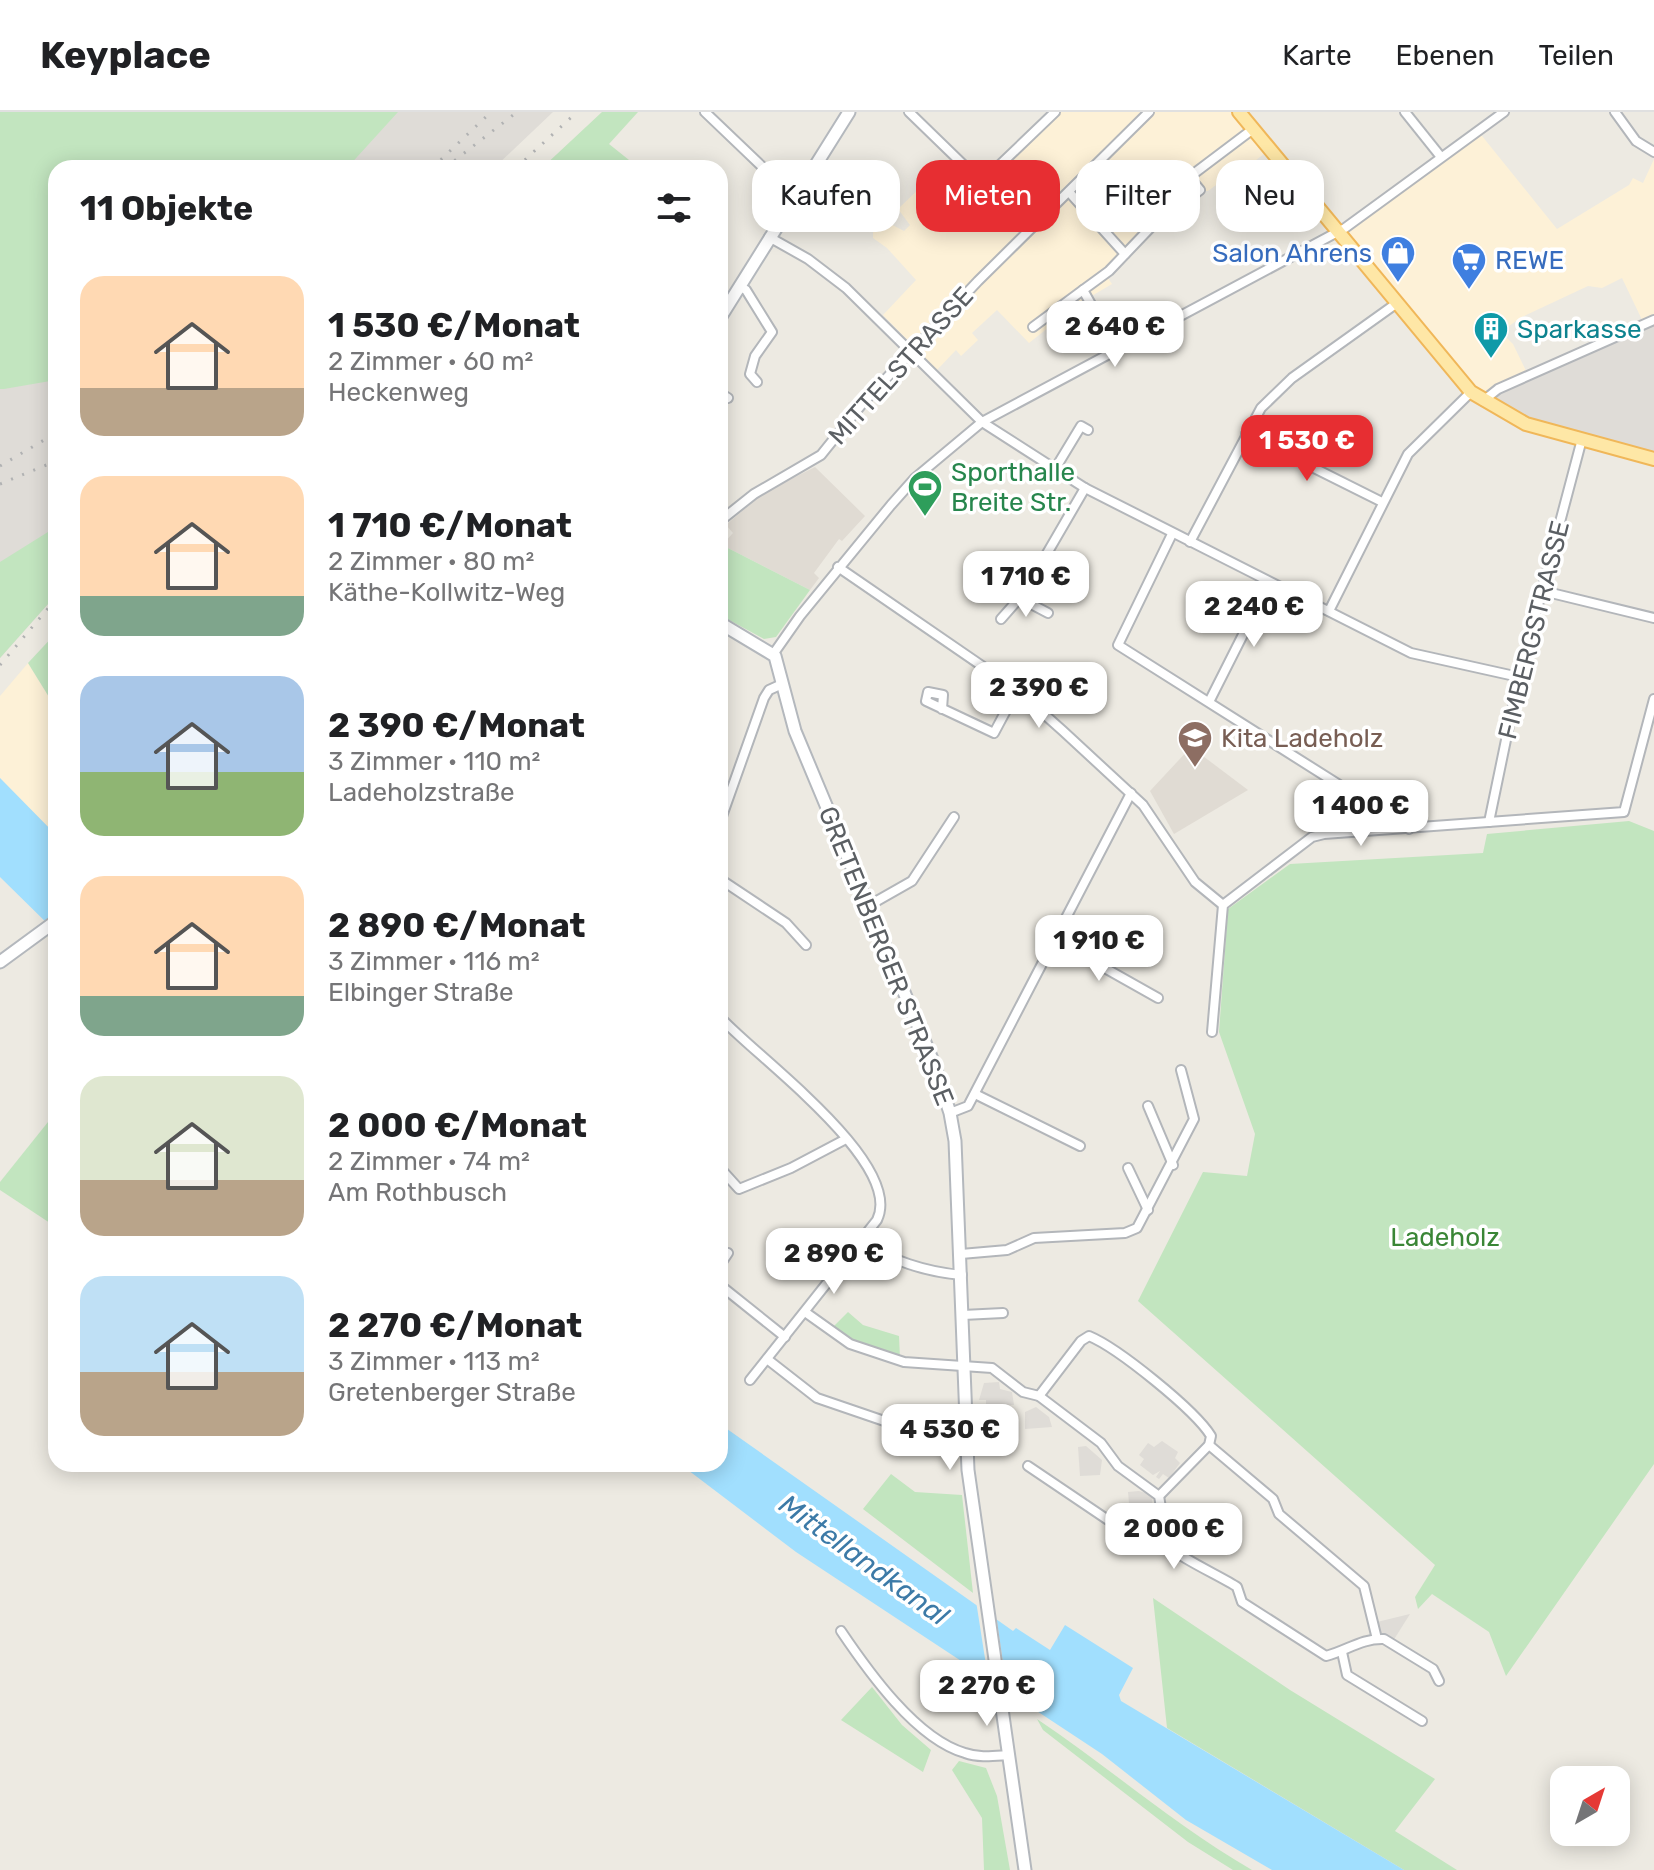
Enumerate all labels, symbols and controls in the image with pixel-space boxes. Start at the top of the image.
text: Keyplace [40,32,211,78]
text: Karte [1282,39,1352,72]
text: Ebenen [1396,39,1495,72]
text: Teilen [1539,39,1614,72]
chip: Kaufen [752,160,900,232]
chip: Mieten [916,160,1060,232]
chip: Filter [1076,160,1200,232]
chip: Neu [1216,160,1324,232]
icon: filters [652,186,696,230]
text: 11 Objekte [80,188,253,229]
shop icon: Salon Ahrens [1379,234,1417,284]
place label: Salon Ahrens [1212,238,1372,269]
supermarket icon: REWE [1450,241,1488,291]
place label: REWE [1495,245,1564,276]
street label: MITTELSTRASSE [822,281,980,451]
pin: 2 640 € [1041,301,1189,369]
text: 1 530 €/Monat [328,305,580,346]
icon: home [144,308,240,404]
building icon: Sparkasse [1472,310,1510,360]
text: 2 640 € [1065,311,1165,342]
place label: Sparkasse [1517,314,1641,345]
text: 2 Zimmer · 60 m² [328,346,533,377]
text: Heckenweg [328,377,469,408]
pin: 1 530 € [1233,415,1381,483]
text: 1 530 € [1259,425,1355,456]
place label: Sporthalle Breite Str. [951,457,1075,518]
sports icon: Sporthalle Breite Str. [906,468,944,518]
text: 1 710 €/Monat [328,505,572,546]
icon: home [144,508,240,604]
street label: FIMBERGSTRASSE [1492,518,1576,742]
text: 2 Zimmer · 80 m² [328,546,534,577]
pin: 1 710 € [952,551,1100,619]
text: 1 710 € [981,561,1071,592]
text: Käthe-Kollwitz-Weg [328,577,565,608]
pin: 2 240 € [1180,581,1328,649]
text: 2 240 € [1204,591,1304,622]
pin: 2 390 € [965,662,1113,730]
text: 2 390 € [989,672,1089,703]
text: 2 390 €/Monat [328,705,585,746]
icon: home [144,708,240,804]
school or university icon: Kita Ladeholz [1176,719,1214,769]
place label: Kita Ladeholz [1221,723,1383,754]
text: 3 Zimmer · 110 m² [328,746,540,777]
text: Ladeholzstraße [328,777,515,808]
pin: 1 400 € [1287,780,1435,848]
text: 1 400 € [1312,790,1410,821]
street label: GRETENBERGER STRASSE [812,802,960,1110]
text: 2 890 €/Monat [328,905,585,946]
icon: home [144,908,240,1004]
pin: 1 910 € [1025,915,1173,983]
text: 1 910 € [1053,925,1145,956]
text: 3 Zimmer · 116 m² [328,946,540,977]
text: Elbinger Straße [328,977,514,1008]
text: 2 000 €/Monat [328,1105,587,1146]
icon: home [144,1108,240,1204]
text: 2 Zimmer · 74 m² [328,1146,530,1177]
text: Am Rothbusch [328,1177,507,1208]
park label: Ladeholz [1390,1222,1500,1253]
pin: 2 890 € [760,1228,908,1296]
text: 2 890 € [784,1238,884,1269]
text: 2 270 €/Monat [328,1305,582,1346]
icon: home [144,1308,240,1404]
text: 3 Zimmer · 113 m² [328,1346,540,1377]
text: Gretenberger Straße [328,1377,576,1408]
pin: 4 530 € [876,1404,1024,1472]
text: 4 530 € [900,1414,1000,1445]
water label: Mittellandkanal [773,1488,956,1633]
pin: 2 000 € [1100,1503,1248,1571]
text: 2 000 € [1123,1513,1225,1544]
pin: 2 270 € [913,1660,1061,1728]
text: 2 270 € [938,1670,1036,1701]
north arrow [1550,1766,1630,1846]
map controls [1550,1766,1630,1846]

